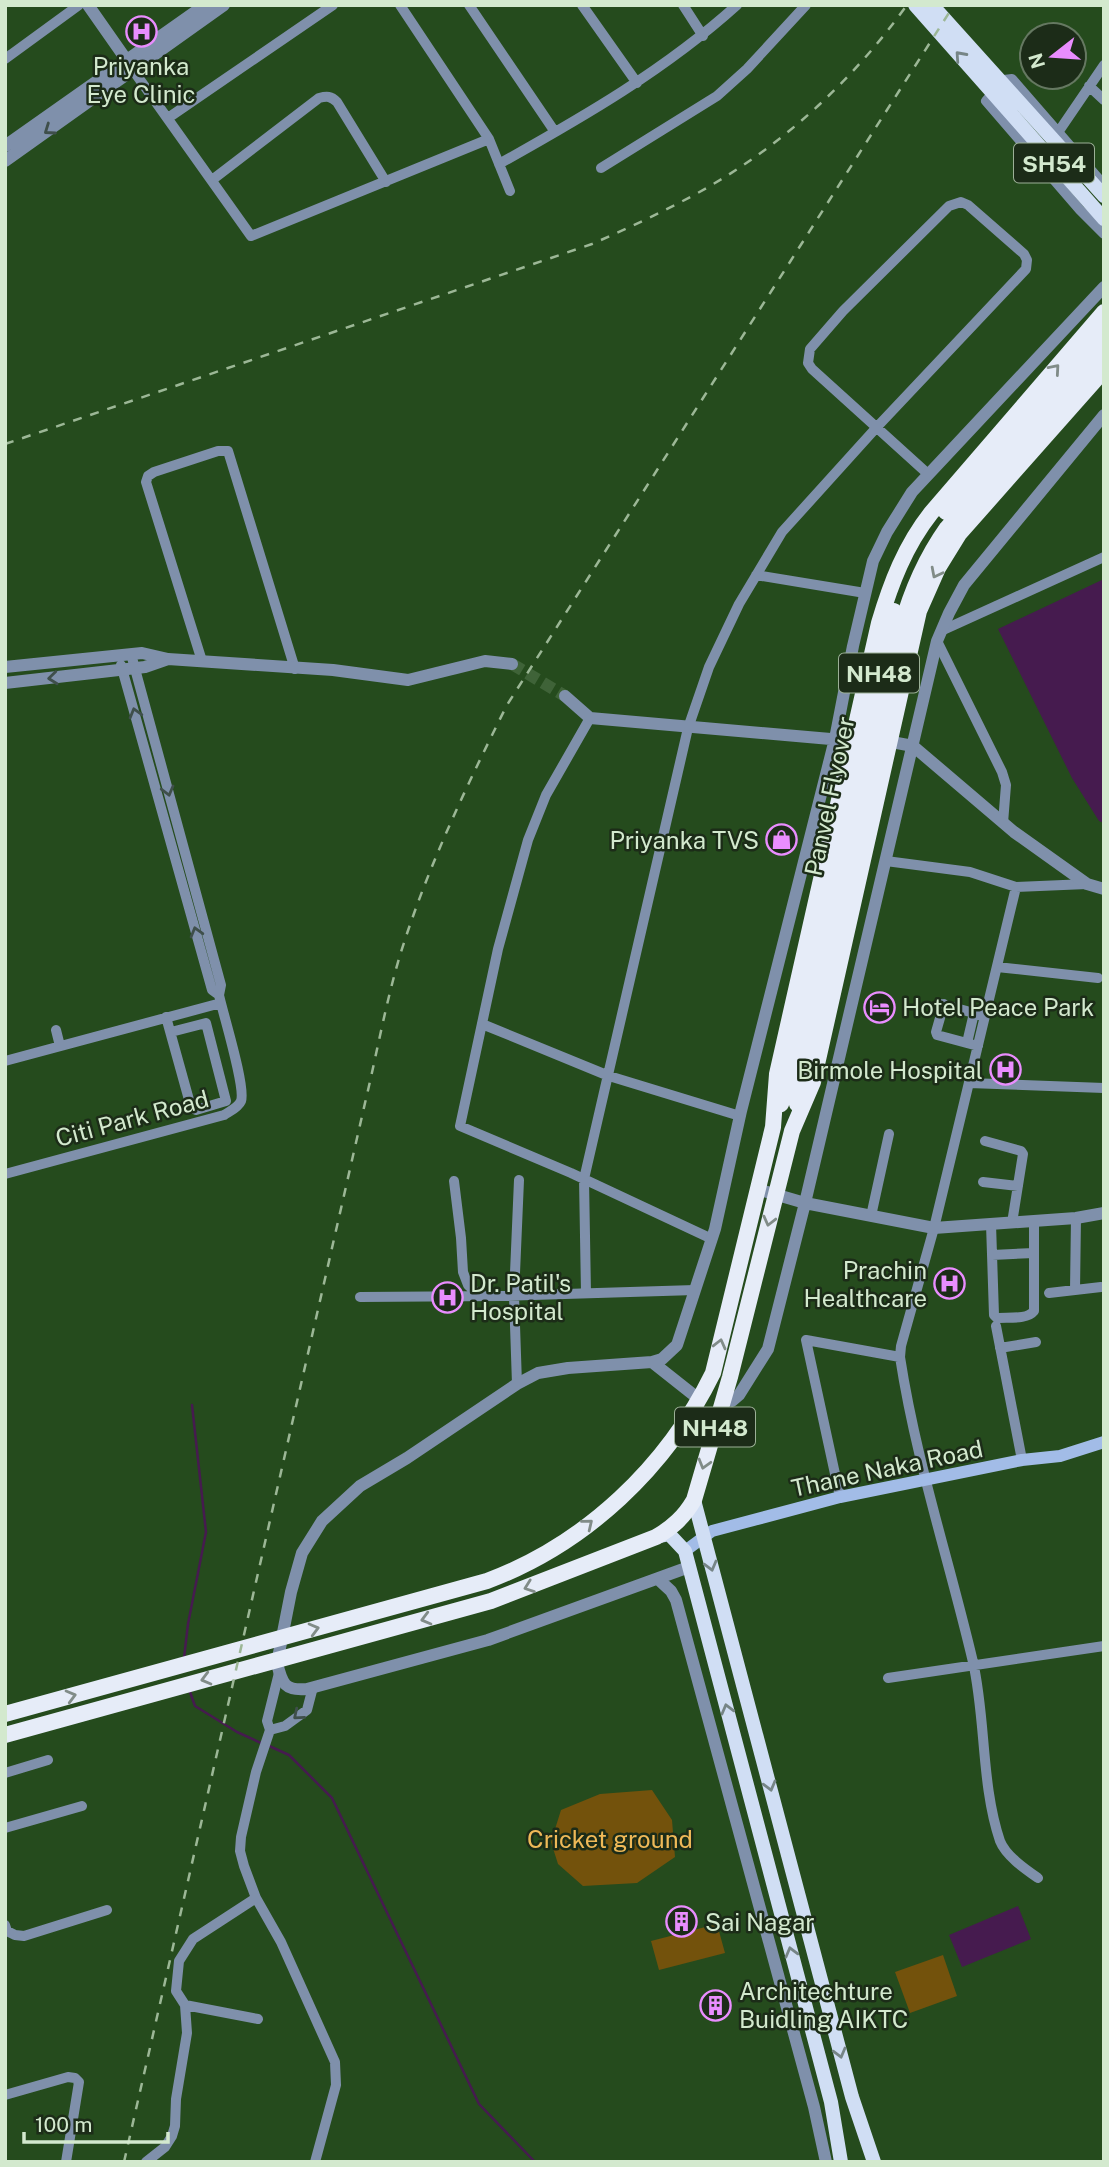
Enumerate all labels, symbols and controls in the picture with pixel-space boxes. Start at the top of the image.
hospital icon: Priyanka Eye Clinic [124,15,158,49]
north arrow [1018,21,1088,91]
one-way arrow [955,51,968,64]
text: N [1024,51,1049,71]
place label: Priyanka Eye Clinic [86,52,196,108]
one-way arrow [44,122,57,134]
road number: SH54 [1014,144,1094,182]
one-way arrow [1047,364,1059,377]
one-way arrow [930,566,944,578]
road number: NH48 [839,653,919,692]
one-way arrow [47,670,58,685]
one-way arrow [129,707,143,719]
street label: Panvel Flyover [798,714,860,878]
one-way arrow [159,784,174,796]
shop icon: Priyanka TVS [765,823,799,857]
place label: Priyanka TVS [609,826,759,854]
one-way arrow [190,927,204,939]
hotel icon: Hotel Peace Park [862,990,896,1024]
place label: Hotel Peace Park [902,993,1094,1021]
hospital icon: Birmole Hospital [989,1053,1023,1087]
place label: Birmole Hospital [797,1056,983,1084]
street label: Citi Park Road [52,1084,212,1152]
one-way arrow [763,1215,777,1227]
place label: Prachin Healthcare [804,1256,927,1312]
hospital icon: Prachin Healthcare [933,1267,967,1301]
place label: Dr. Patil's Hospital [470,1269,571,1325]
hospital icon: Dr. Patil's Hospital [430,1280,464,1314]
one-way arrow [712,1339,726,1351]
road number: NH48 [675,1408,755,1446]
street label: Thane Naka Road [789,1434,985,1502]
one-way arrow [698,1458,713,1470]
one-way arrow [581,1520,593,1533]
one-way arrow [703,1560,717,1572]
one-way arrow [524,1579,536,1593]
one-way arrow [420,1611,432,1625]
one-way arrow [308,1623,320,1637]
one-way arrow [200,1671,212,1686]
one-way arrow [65,1690,77,1704]
one-way arrow [721,1703,735,1715]
one-way arrow [294,1706,306,1719]
one-way arrow [761,1780,776,1792]
park label: Cricket ground [527,1825,693,1853]
building icon: Sai Nagar [665,1905,699,1939]
place label: Sai Nagar [705,1908,815,1936]
one-way arrow [785,1947,800,1959]
place label: Architechture Buidling AIKTC [739,1977,908,2033]
building icon: Architechture Buidling AIKTC [699,1988,733,2022]
one-way arrow [832,2047,846,2059]
scale bar [24,2100,168,2144]
text: 100 m [35,2112,92,2137]

